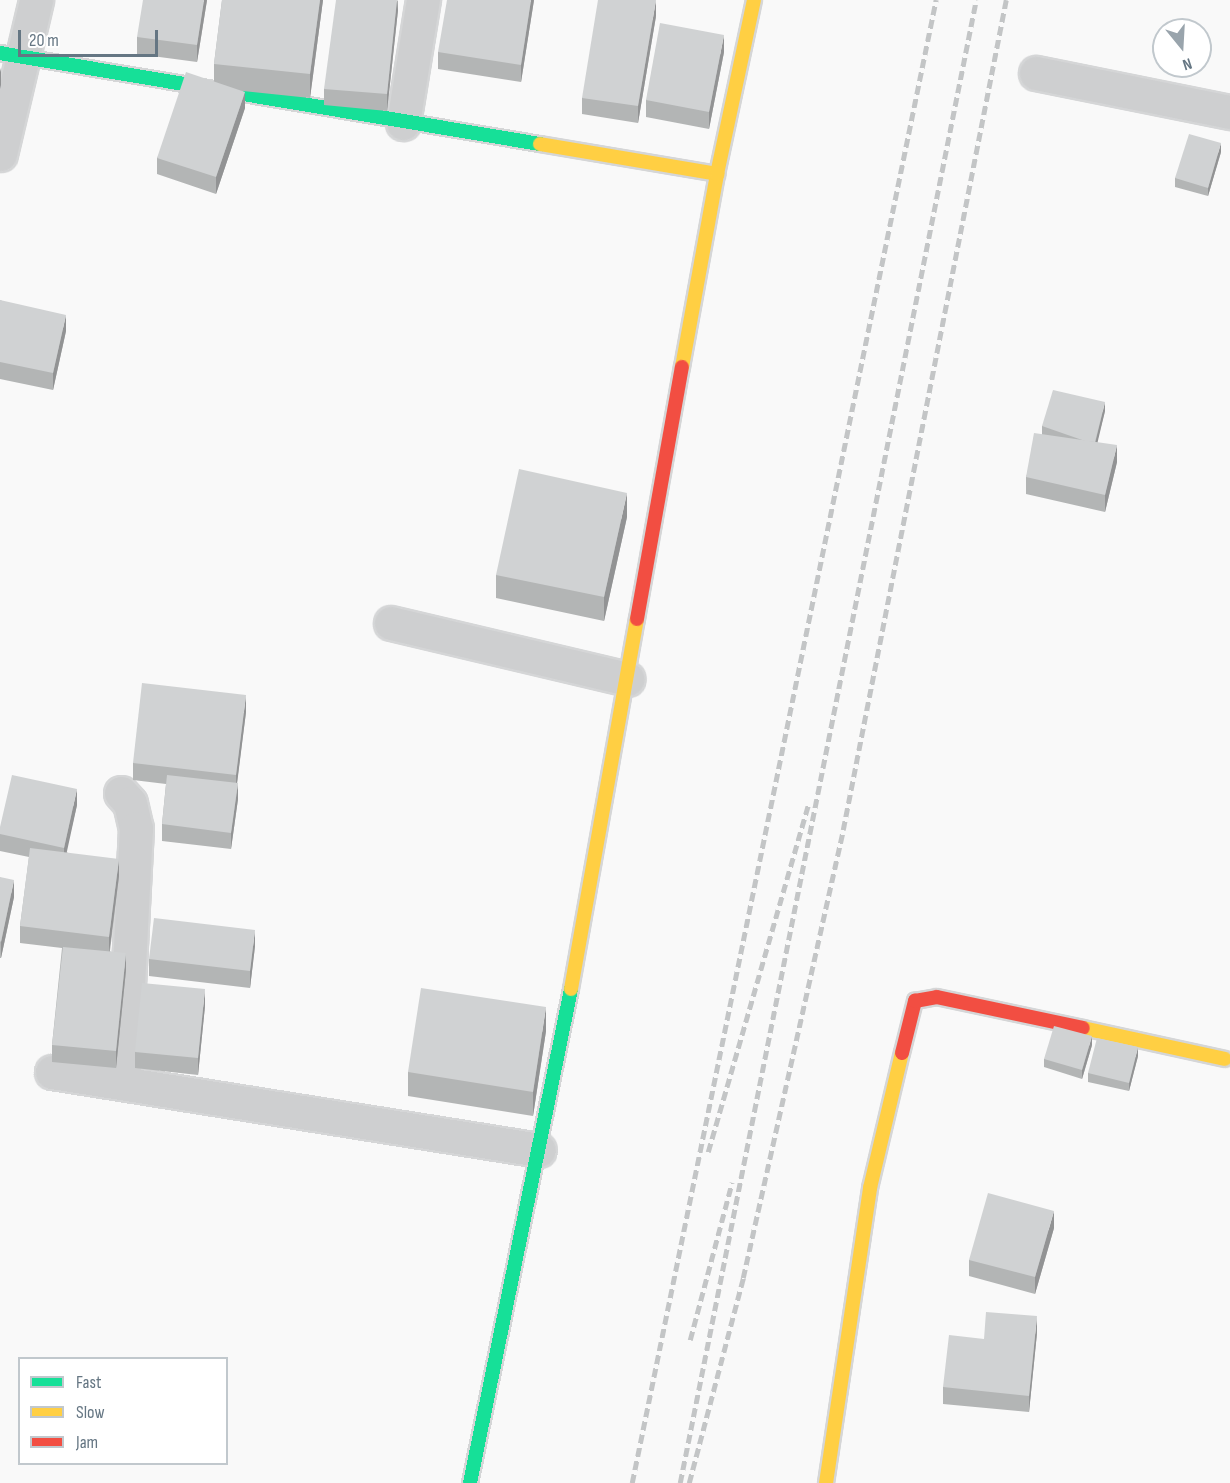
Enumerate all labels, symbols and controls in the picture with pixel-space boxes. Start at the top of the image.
scale bar [21,18,160,56]
north arrow [1152,18,1212,78]
text: 20 m [29,30,59,51]
text: N [1180,53,1194,74]
legend [18,1357,228,1465]
text: Fast [76,1372,101,1393]
text: Slow [76,1402,105,1423]
text: Jam [76,1432,98,1453]

